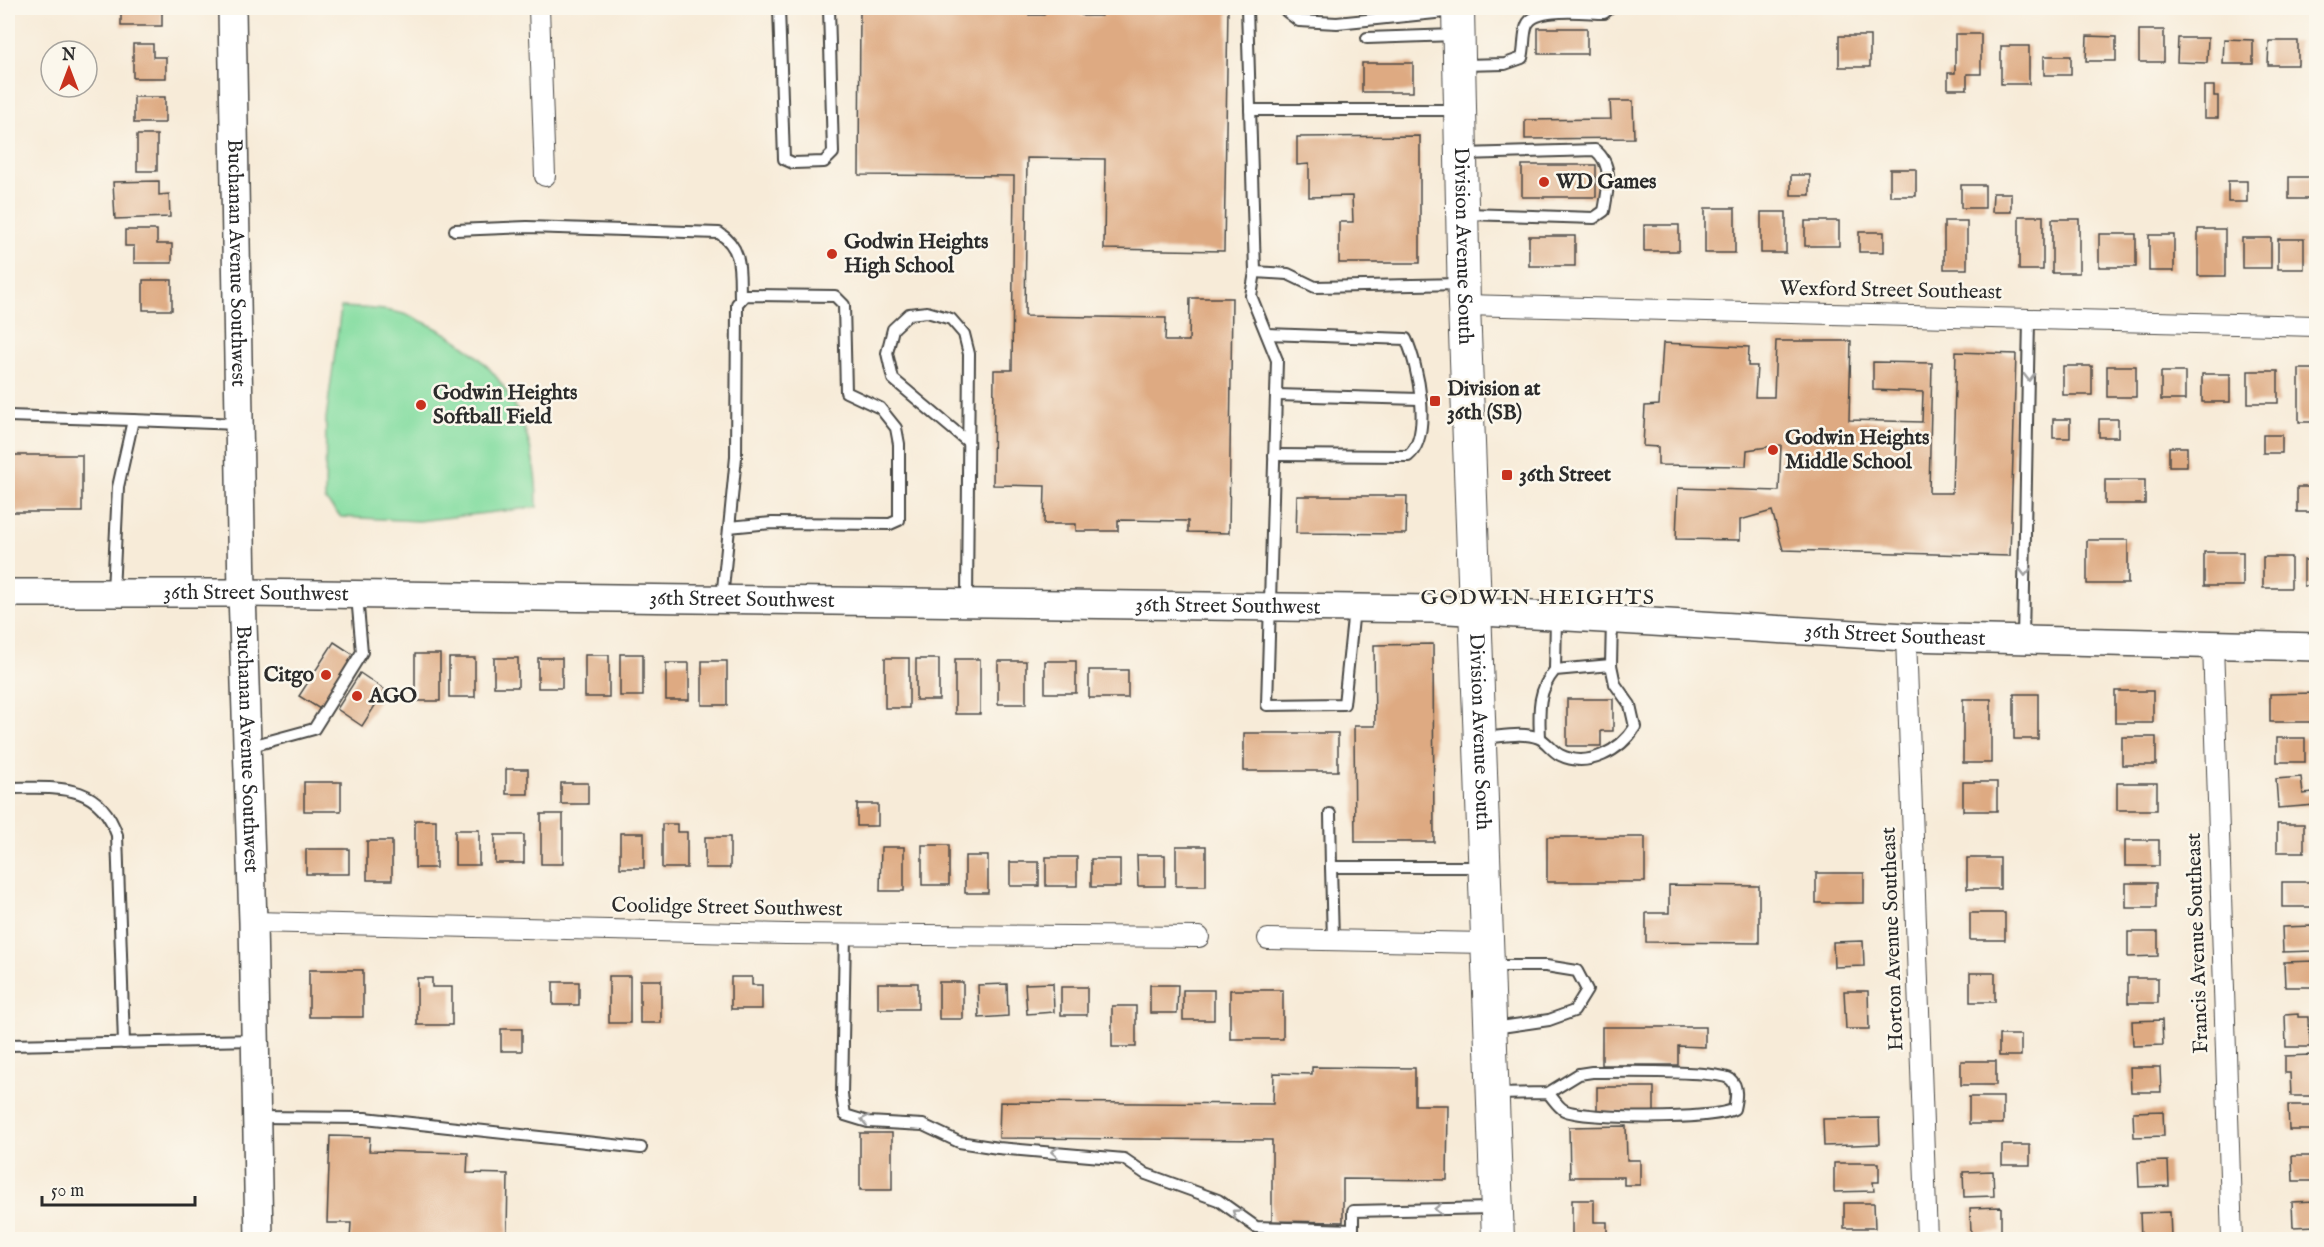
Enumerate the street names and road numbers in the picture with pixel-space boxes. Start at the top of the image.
street label: Buchanan Avenue Southwest [221,139,252,387]
street label: Division Avenue South [1447,147,1479,345]
street label: Wexford Street Southeast [1780,276,2002,306]
street label: 36th Street Southwest [163,579,349,608]
street label: 36th Street Southwest [649,585,835,614]
street label: 36th Street Southwest [1135,592,1321,621]
street label: 36th Street Southeast [1804,618,1986,652]
street label: Buchanan Avenue Southwest [230,624,265,873]
street label: Division Avenue South [1462,633,1497,831]
street label: Horton Avenue Southeast [1876,827,1910,1051]
street label: Francis Avenue Southeast [2181,832,2215,1054]
street label: Coolidge Street Southwest [611,892,843,924]

